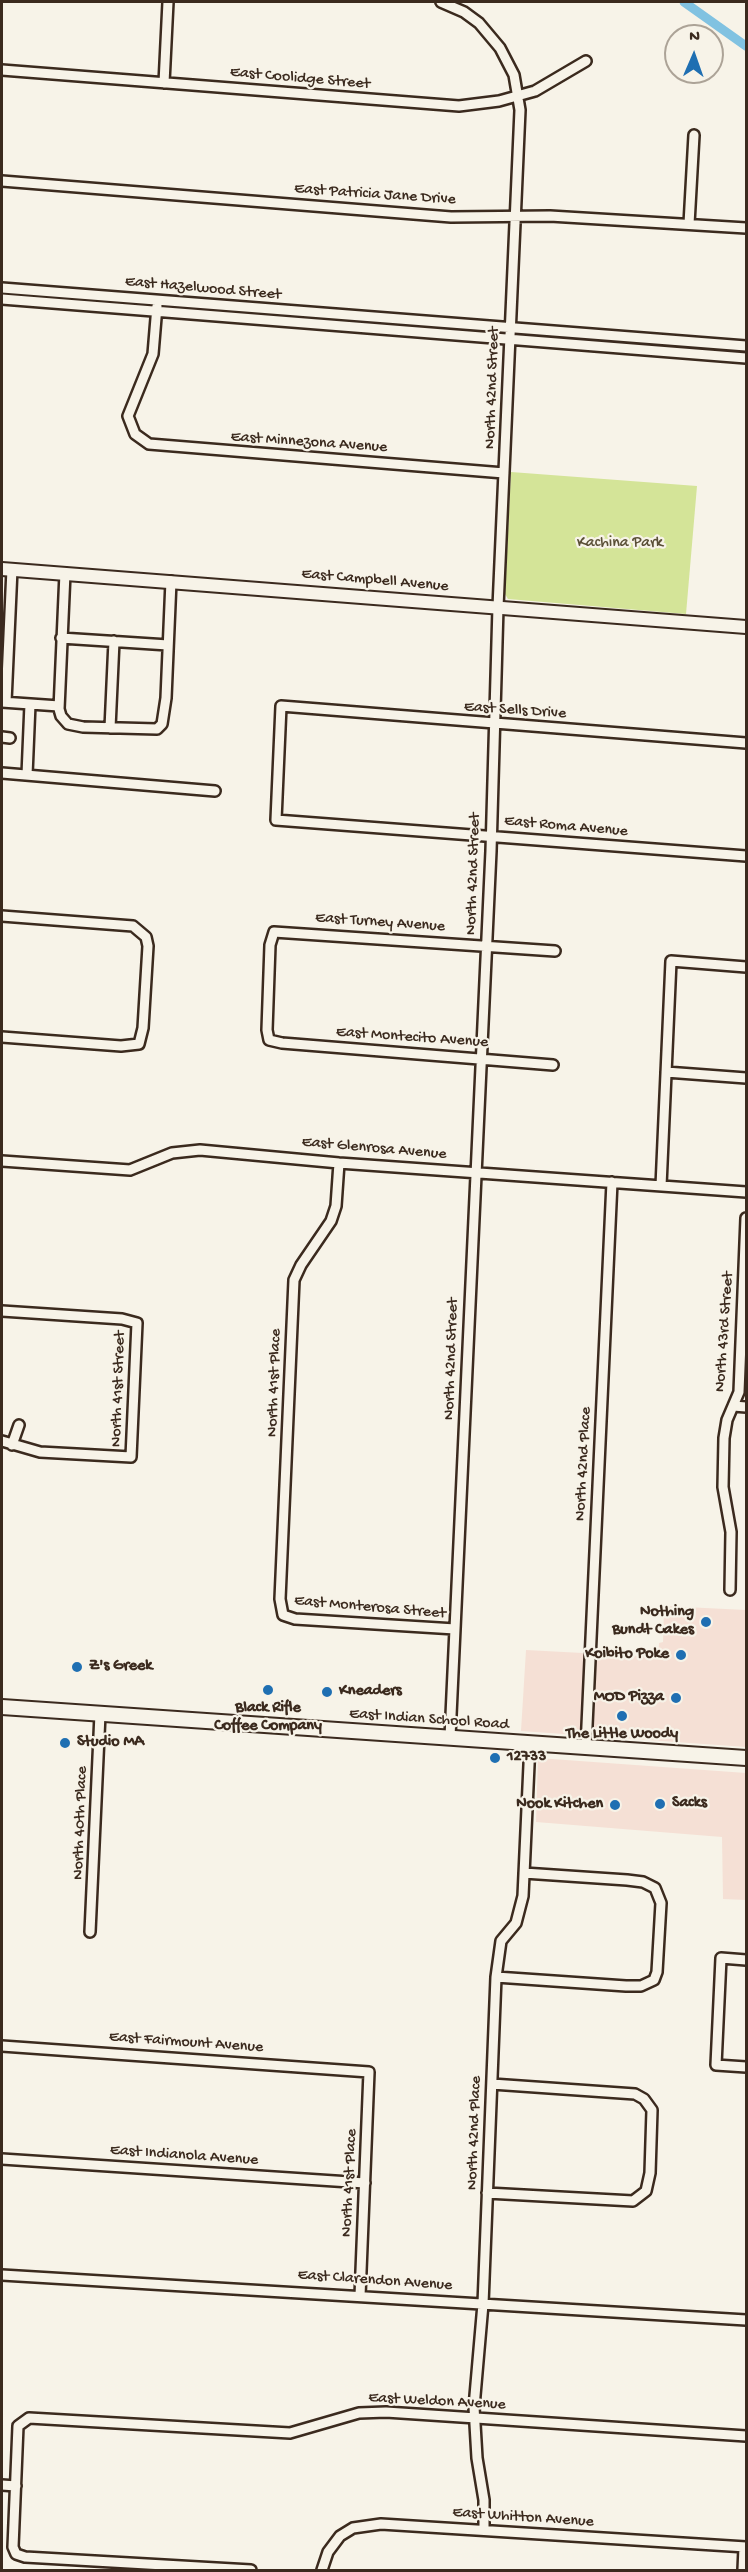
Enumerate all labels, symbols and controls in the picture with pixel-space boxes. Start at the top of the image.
north arrow [664,24,724,84]
text: N [689,28,700,47]
street label: East Coolidge Street [229,63,371,95]
street label: East Patricia Jane Drive [294,180,456,210]
street label: East Hazelwood Street [124,273,282,305]
street label: North 42nd Street [481,327,505,449]
street label: East Minnezona Avenue [230,428,388,458]
park label: Kachina Park [577,534,663,554]
street label: East Campbell Avenue [301,565,449,597]
street label: East Sells Drive [463,698,567,724]
street label: East Roma Avenue [503,812,629,842]
street label: North 42nd Street [462,813,486,935]
street label: East Turney Avenue [314,909,446,937]
street label: East Montecito Avenue [335,1023,489,1053]
street label: East Glenrosa Avenue [301,1133,447,1165]
street label: North 43rd Street [711,1271,739,1393]
street label: North 42nd Street [440,1298,464,1420]
street label: North 41st Place [264,1328,286,1438]
street label: North 41st Street [107,1331,131,1447]
street label: North 42nd Place [571,1406,597,1522]
street label: East Monterosa Street [293,1592,447,1624]
place label: Nothing Bundt Cakes [612,1603,694,1641]
marker: Nothing Bundt Cakes [699,1615,713,1629]
place label: Koibito Poke [585,1645,669,1665]
marker: Koibito Poke [674,1648,688,1662]
place label: Z's Greek [89,1657,152,1677]
marker: Z's Greek [70,1660,84,1674]
place label: Kneaders [339,1682,402,1702]
marker: Black Rifle Coffee Company [261,1683,275,1697]
marker: Kneaders [320,1685,334,1699]
place label: MOD Pizza [594,1688,664,1708]
marker: MOD Pizza [669,1691,683,1705]
place label: Black Rifle Coffee Company [214,1699,322,1737]
street label: East Indian School Road [349,1705,509,1735]
marker: The Little Woody [615,1709,629,1723]
place label: The Little Woody [566,1725,678,1745]
place label: Studio MA [77,1733,144,1753]
marker: Studio MA [58,1736,72,1750]
place label: 12733 [507,1748,546,1768]
marker: 12733 [488,1751,502,1765]
street label: North 40th Place [69,1766,93,1880]
place label: Sacks [672,1794,707,1814]
place label: Nook Kitchen [516,1795,603,1815]
marker: Sacks [653,1797,667,1811]
marker: Nook Kitchen [608,1798,622,1812]
street label: East Fairmount Avenue [108,2028,264,2058]
street label: North 42nd Place [463,2075,487,2191]
street label: North 41st Place [338,2128,362,2238]
street label: East Indianola Avenue [109,2141,259,2171]
street label: East Clarendon Avenue [297,2266,453,2296]
street label: East Weldon Avenue [368,2389,506,2415]
street label: East Whitton Avenue [452,2503,594,2533]

